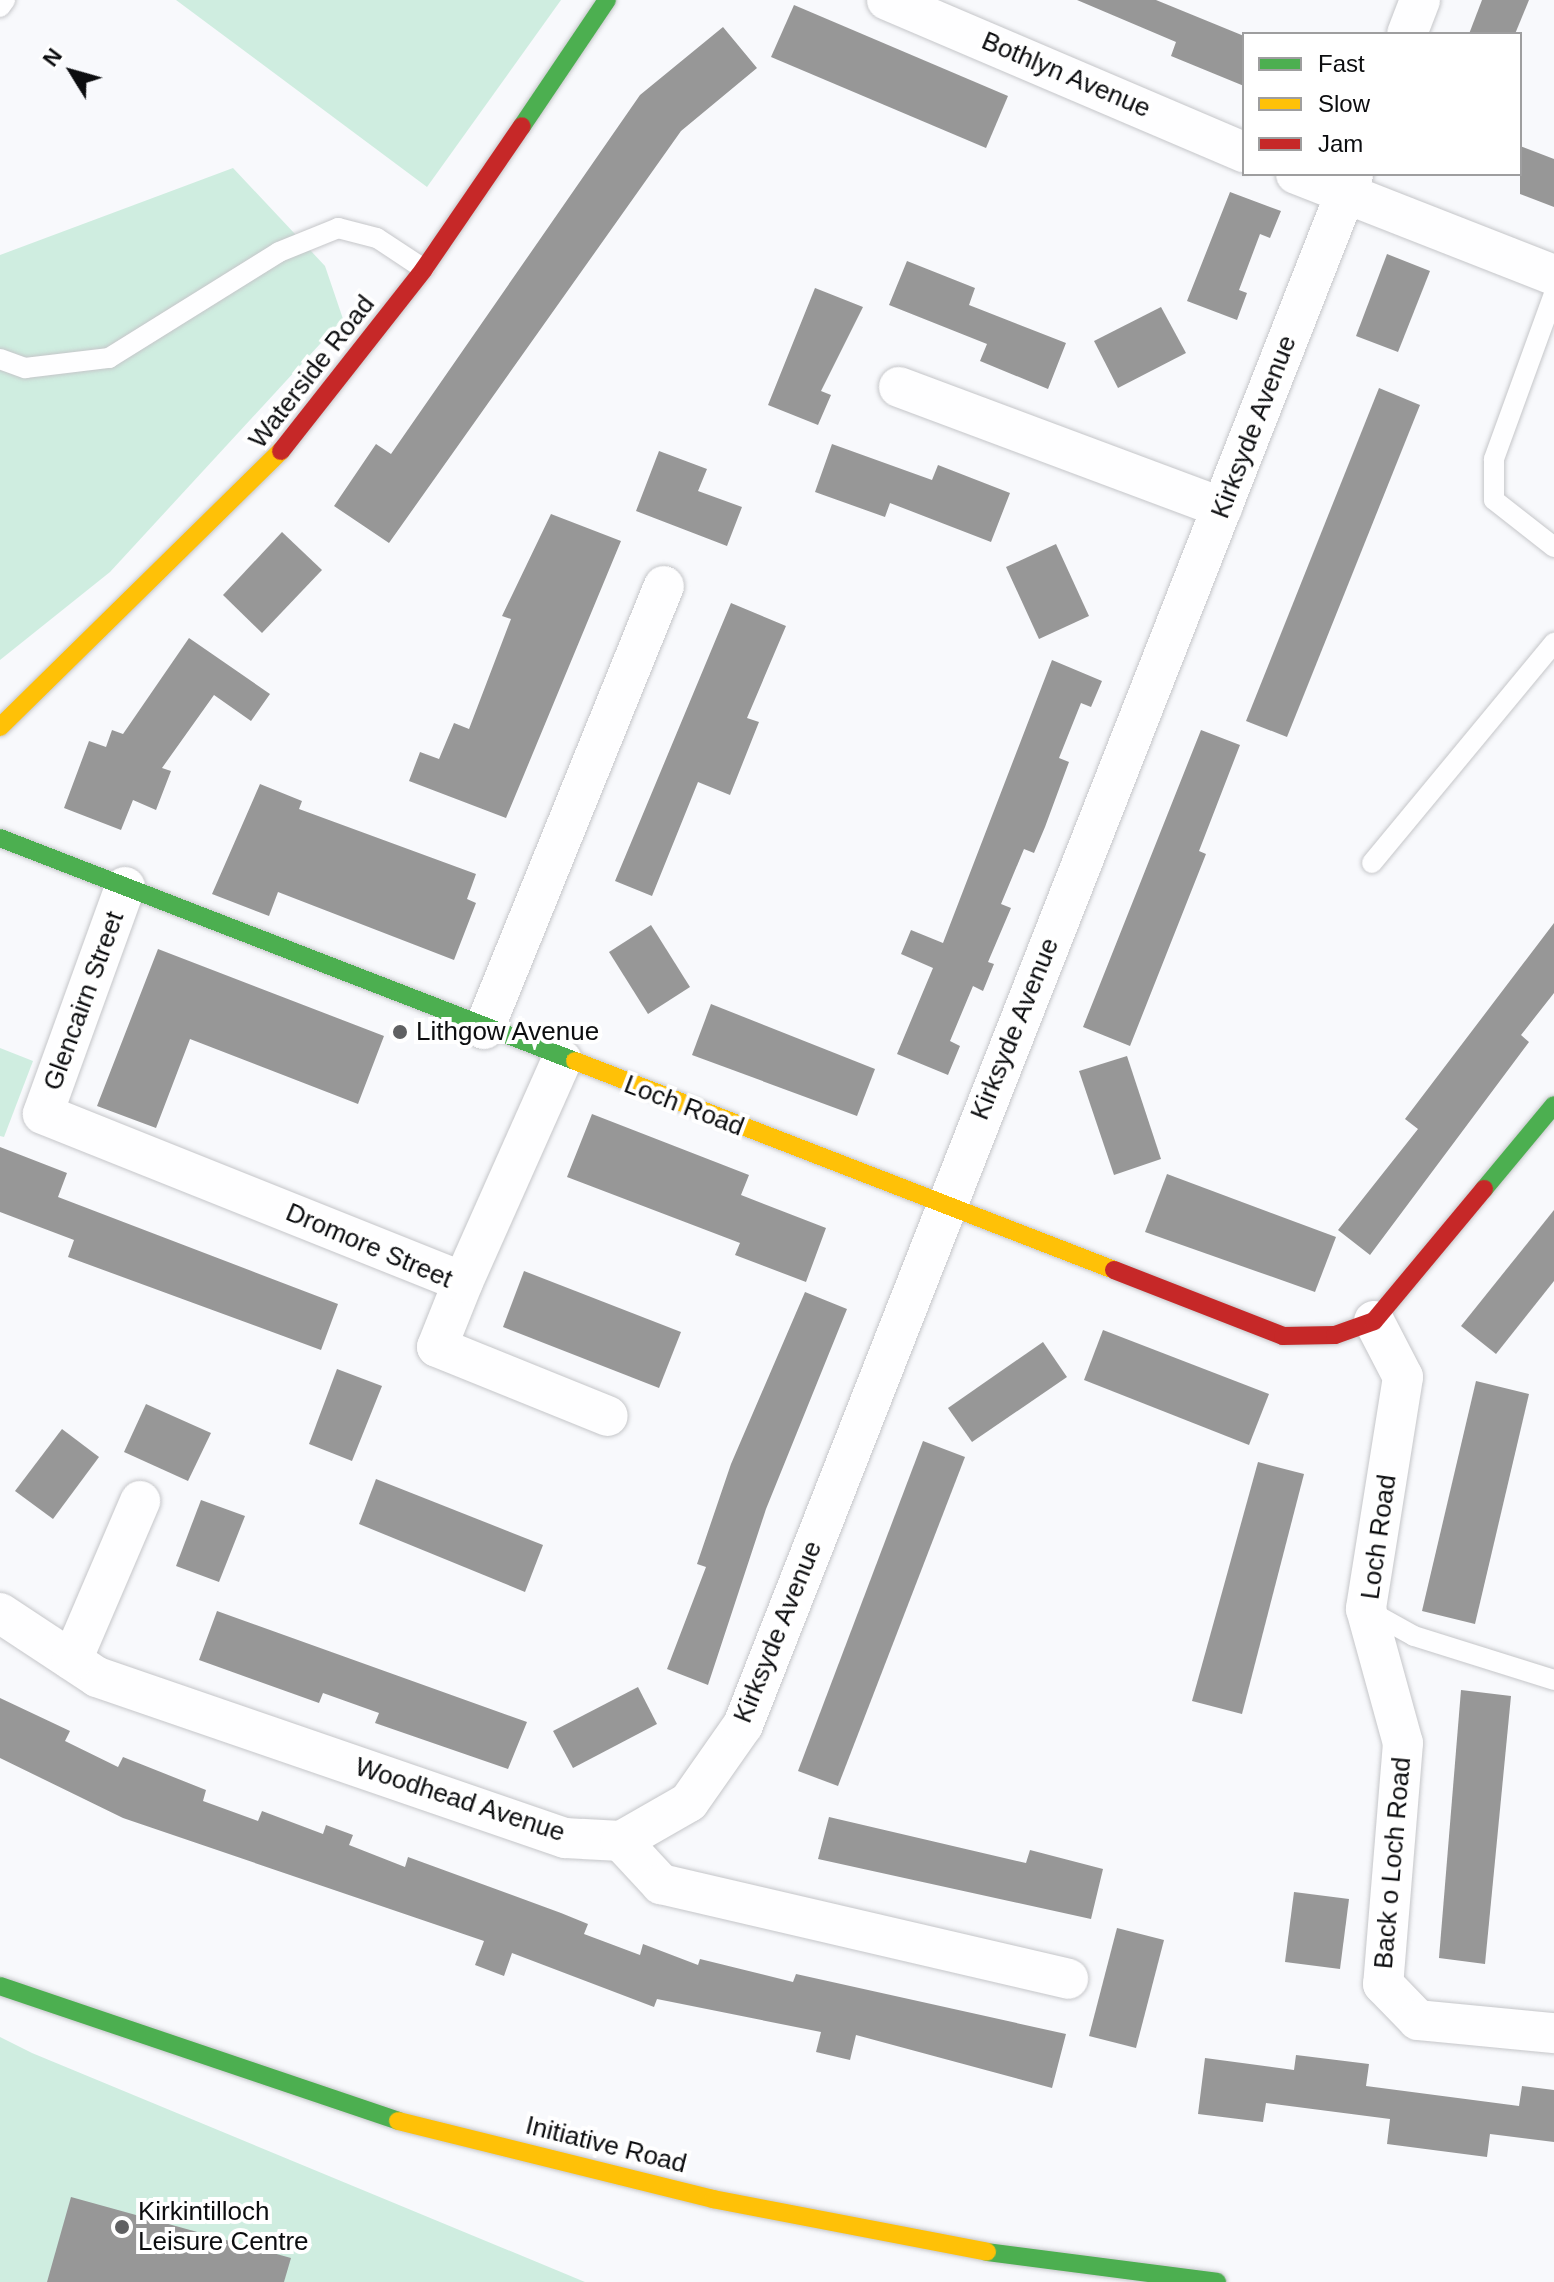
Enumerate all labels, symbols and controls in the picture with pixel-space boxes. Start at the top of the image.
street label: Bothlyn Avenue [976,25,1156,125]
north arrow [32,32,112,112]
legend [1242,32,1522,176]
text: N [38,43,67,71]
text: Fast [1318,50,1365,77]
text: Slow [1318,90,1370,117]
text: Jam [1318,130,1363,157]
street label: Waterside Road [243,289,381,455]
street label: Kirksyde Avenue [1205,331,1303,523]
street label: Glencairn Street [37,907,131,1095]
street label: Kirksyde Avenue [964,933,1066,1125]
place label: Lithgow Avenue [416,1016,601,1048]
marker: Lithgow Avenue [391,1023,409,1041]
street label: Loch Road [620,1069,748,1143]
street label: Dromore Street [281,1197,457,1295]
street label: Loch Road [1355,1473,1403,1601]
street label: Kirksyde Avenue [727,1536,829,1728]
street label: Woodhead Avenue [350,1751,570,1849]
street label: Back o Loch Road [1368,1756,1418,1970]
street label: Initiative Road [522,2110,690,2180]
place label: Kirkintilloch Leisure Centre [138,2196,309,2258]
marker: Kirkintilloch Leisure Centre [113,2218,131,2236]

